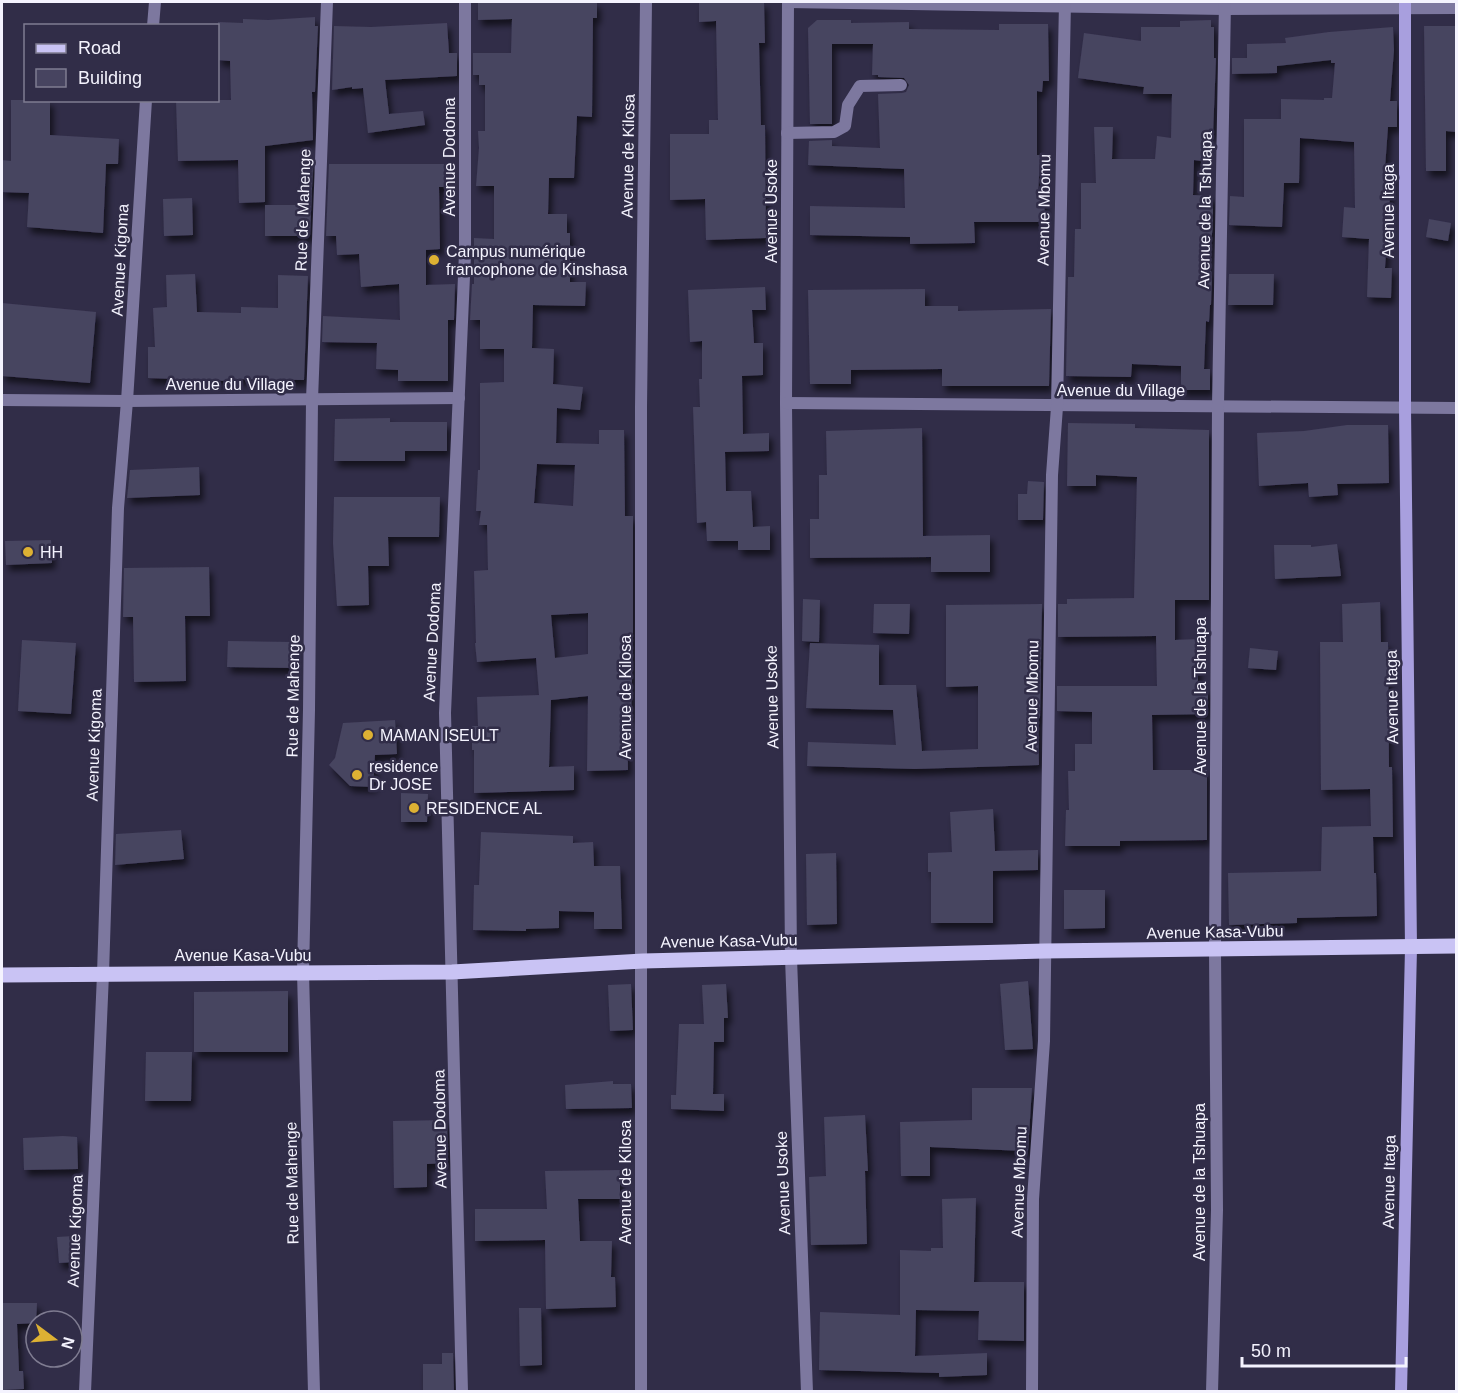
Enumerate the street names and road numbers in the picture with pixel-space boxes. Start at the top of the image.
street label: Avenue de Kilosa [618,94,638,218]
street label: Avenue Dodoma [441,97,458,216]
street label: Avenue de la Tshuapa [1195,131,1215,289]
street label: Rue de Mahenge [292,148,314,272]
street label: Avenue Mbomu [1035,154,1053,266]
street label: Avenue Usoke [763,159,780,263]
street label: Avenue Itaga [1380,164,1397,258]
street label: Avenue Kigoma [109,203,131,317]
street label: Avenue du Village [166,376,294,393]
street label: Avenue du Village [1057,382,1185,399]
street label: Avenue Dodoma [420,582,444,702]
street label: Avenue de la Tshuapa [1192,617,1209,775]
street label: Rue de Mahenge [283,634,303,758]
street label: Avenue de Kilosa [617,635,634,759]
street label: Avenue Mbomu [1023,640,1041,752]
street label: Avenue Usoke [763,645,781,749]
street label: Avenue Itaga [1383,650,1401,744]
street label: Avenue Kigoma [84,688,104,802]
street label: Avenue Kasa-Vubu [1146,922,1284,942]
street label: Avenue Kasa-Vubu [660,931,798,951]
street label: Avenue Kasa-Vubu [175,947,312,964]
street label: Avenue Dodoma [430,1069,450,1189]
street label: Avenue de la Tshuapa [1191,1103,1208,1261]
street label: Avenue de Kilosa [617,1120,634,1244]
street label: Rue de Mahenge [282,1121,302,1245]
street label: Avenue Mbomu [1009,1126,1029,1238]
street label: Avenue Usoke [773,1131,793,1235]
street label: Avenue Itaga [1380,1135,1398,1229]
street label: Avenue Kigoma [65,1174,85,1288]

